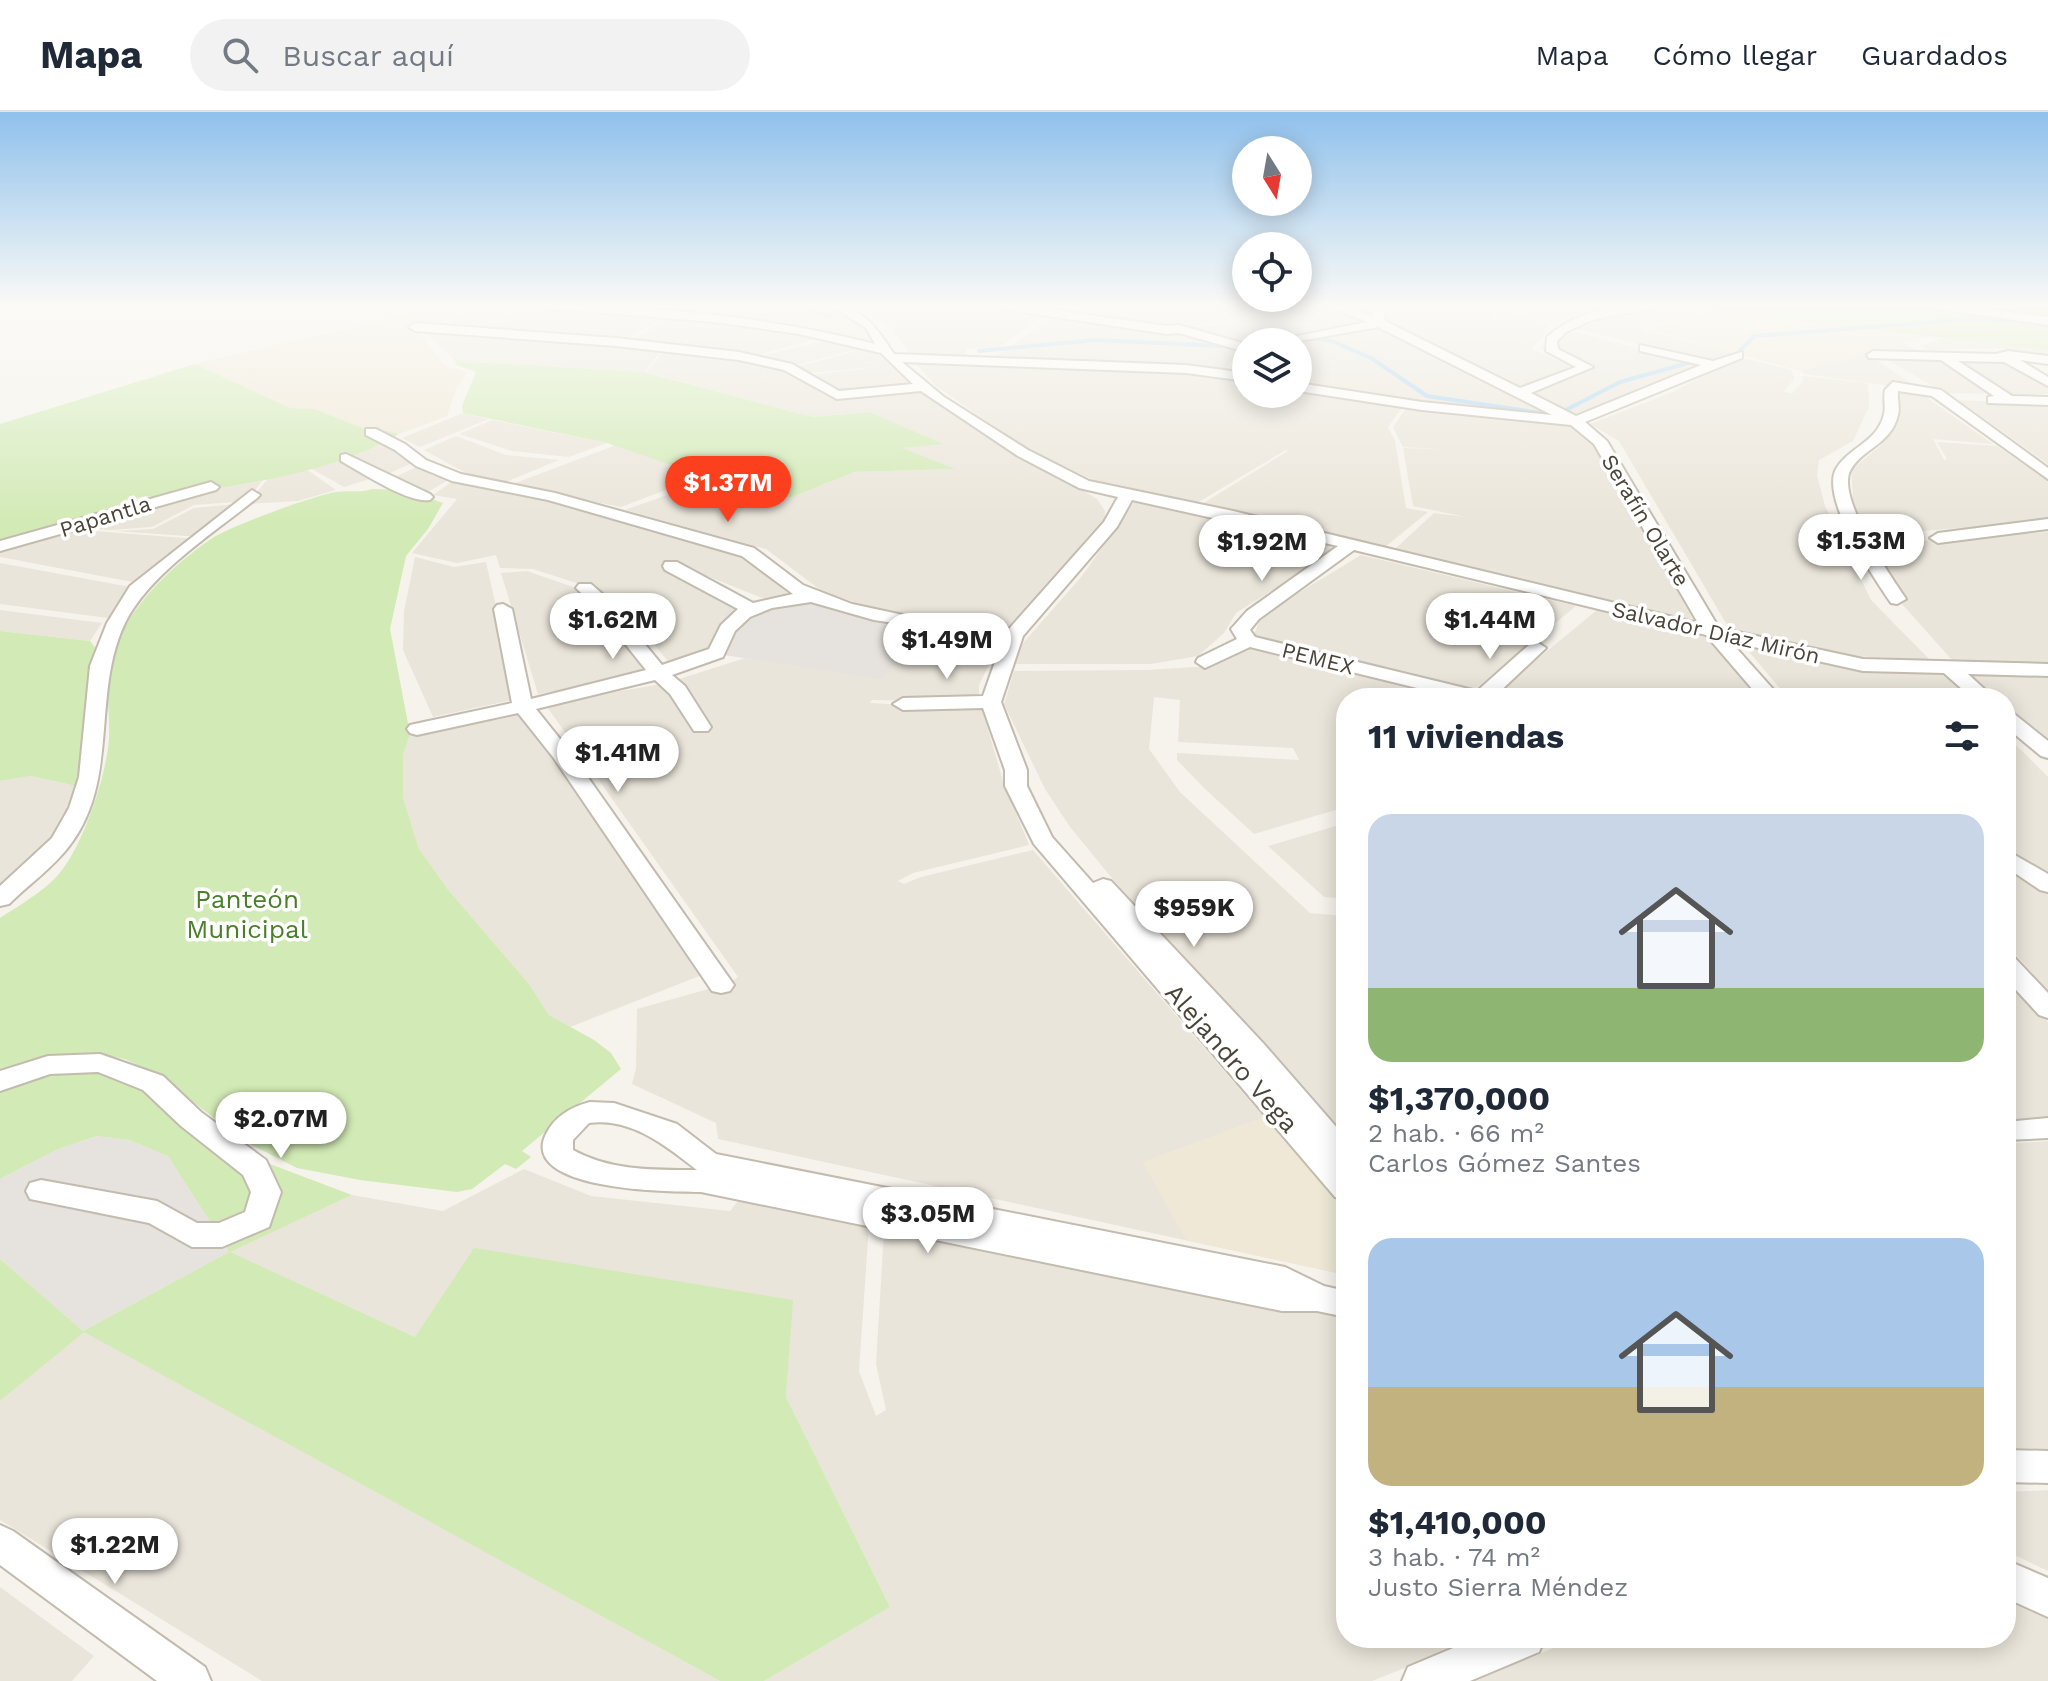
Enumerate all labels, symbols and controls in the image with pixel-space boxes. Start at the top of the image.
search box [190,19,750,91]
text: Mapa [40,33,142,77]
icon: search [218,33,262,77]
text: Buscar aquí [282,38,454,73]
text: Mapa [1536,39,1609,72]
text: Cómo llegar [1653,39,1817,72]
text: Guardados [1861,39,2008,72]
north arrow [1232,136,1312,216]
map controls [1232,136,1312,408]
button: locate [1232,232,1312,312]
button: layers [1232,328,1312,408]
street label: Serafín Olarte [1596,450,1695,591]
pin: $1.37M [663,456,793,524]
text: $1.37M [683,467,773,497]
street label: Papantla [57,491,154,542]
pin: $1.53M [1796,514,1926,582]
pin: $1.92M [1197,515,1327,583]
text: $1.53M [1816,525,1906,555]
text: $1.92M [1217,526,1307,556]
pin: $1.62M [548,593,678,661]
pin: $1.44M [1425,593,1555,661]
street label: Salvador Díaz Mirón [1610,596,1822,669]
text: $1.62M [568,604,658,634]
text: $1.44M [1444,604,1536,634]
pin: $1.49M [882,613,1012,681]
text: $1.49M [901,624,993,654]
street label: PEMEX [1279,637,1357,680]
icon: filters [1940,714,1984,758]
text: 11 viviendas [1368,716,1564,756]
pin: $1.41M [553,726,683,794]
text: $1.41M [575,737,661,767]
icon: home [1604,866,1748,1010]
pin: $959K [1138,881,1250,949]
park label: Panteón Municipal [186,884,308,944]
text: $959K [1153,892,1235,922]
street label: Alejandro Vega [1159,978,1305,1139]
text: $1,370,000 [1368,1078,1550,1118]
pin: $2.07M [216,1092,346,1160]
text: $2.07M [234,1103,329,1133]
text: 2 hab. · 66 m² [1368,1118,1544,1148]
text: Carlos Gómez Santes [1368,1148,1641,1178]
pin: $3.05M [863,1187,993,1255]
text: $3.05M [881,1198,975,1228]
icon: home [1604,1290,1748,1434]
text: $1,410,000 [1368,1502,1547,1542]
pin: $1.22M [50,1518,180,1586]
text: $1.22M [70,1529,160,1559]
text: 3 hab. · 74 m² [1368,1542,1540,1572]
text: Justo Sierra Méndez [1368,1572,1628,1602]

